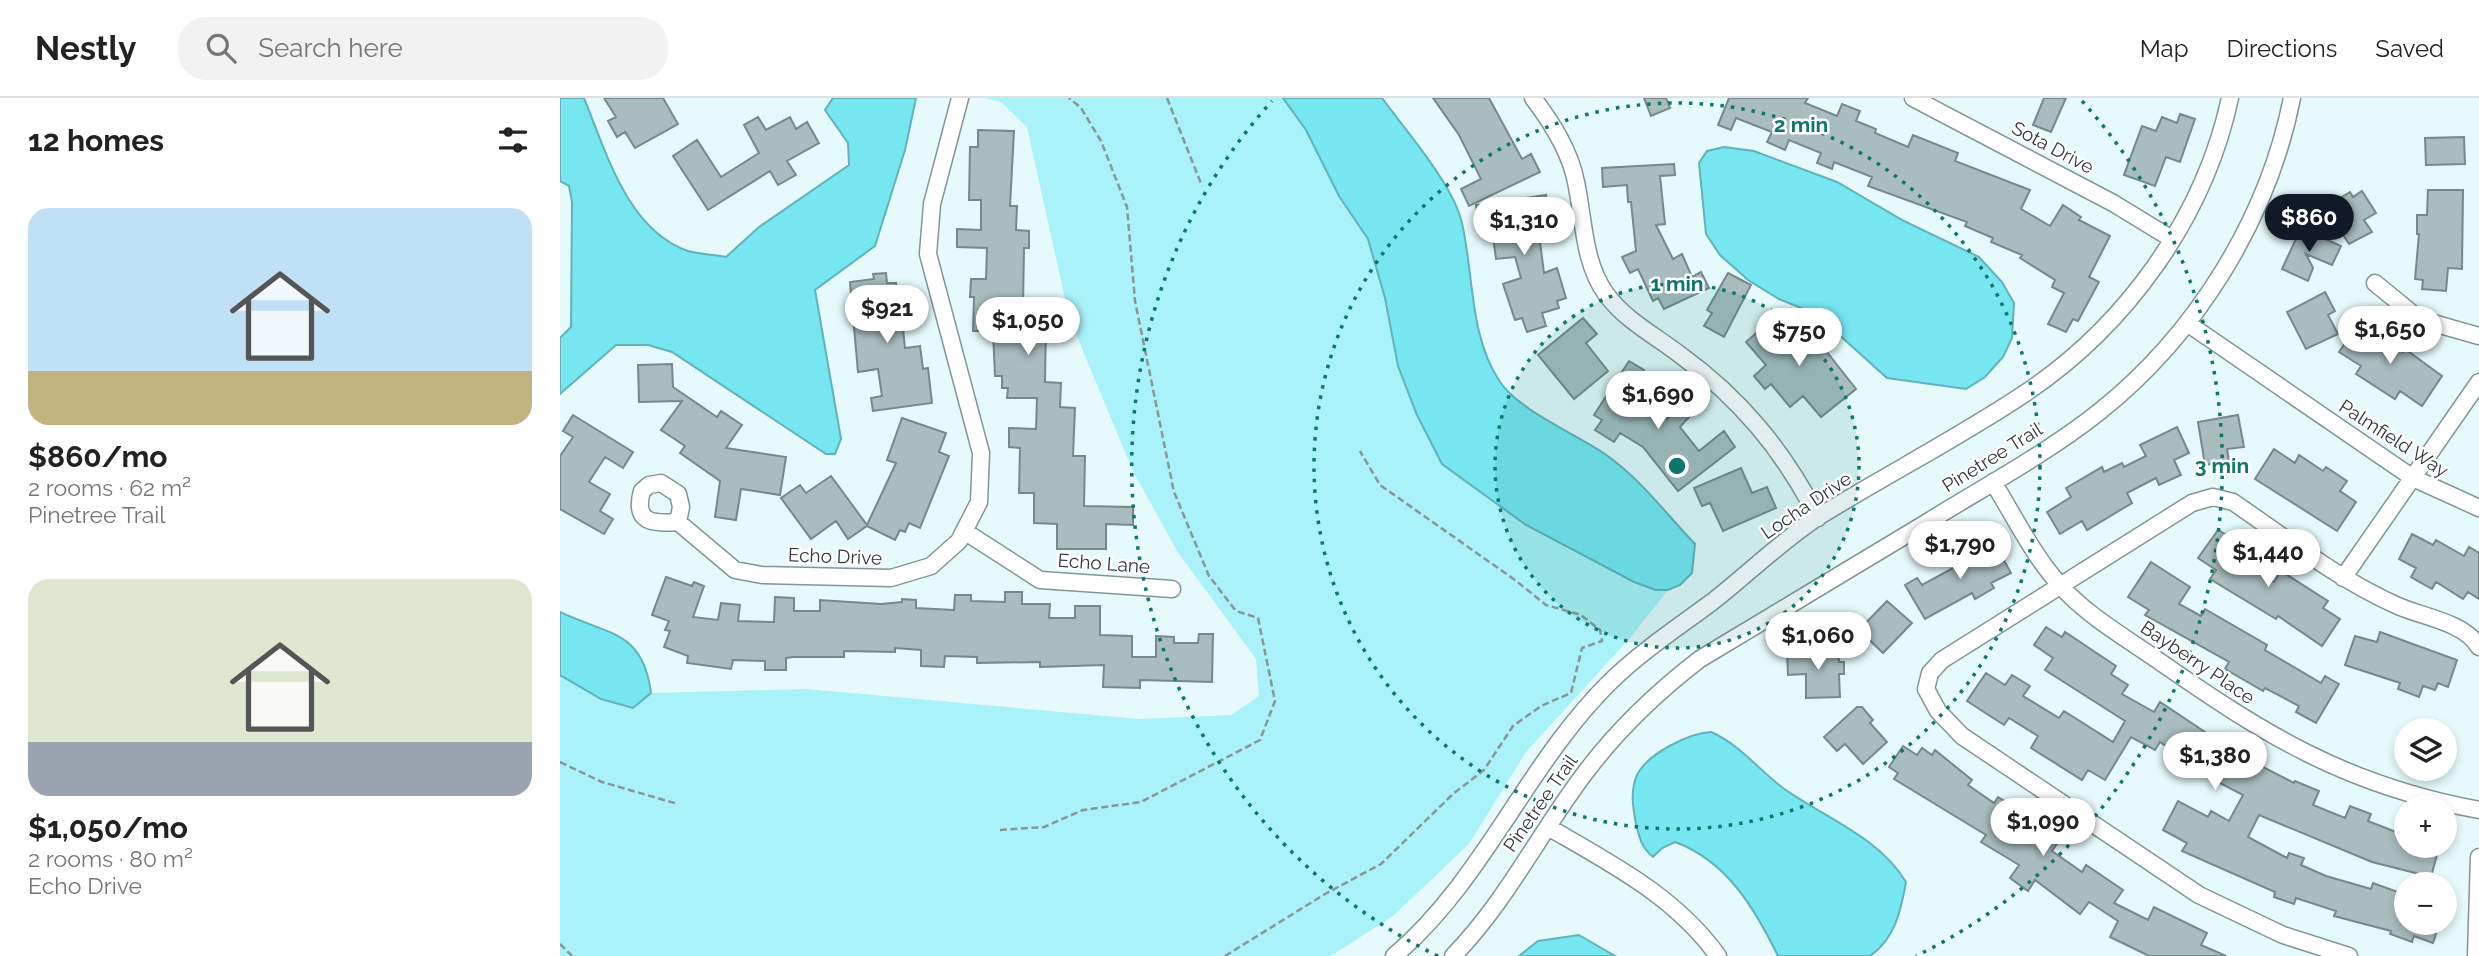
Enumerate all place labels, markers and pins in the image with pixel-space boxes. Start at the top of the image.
pin: $860 [2268,194,2350,254]
pin: $1,310 [1467,198,1581,257]
pin: $921 [846,286,928,345]
pin: $1,050 [971,298,1085,357]
pin: $1,650 [2333,306,2447,366]
pin: $750 [1758,308,1840,368]
pin: $1,690 [1601,372,1715,431]
centre of rings [1665,454,1689,478]
pin: $1,790 [1903,522,2017,581]
pin: $1,440 [2211,530,2325,589]
pin: $1,060 [1761,612,1875,672]
pin: $1,380 [2158,732,2272,792]
pin: $1,090 [1986,798,2100,858]

